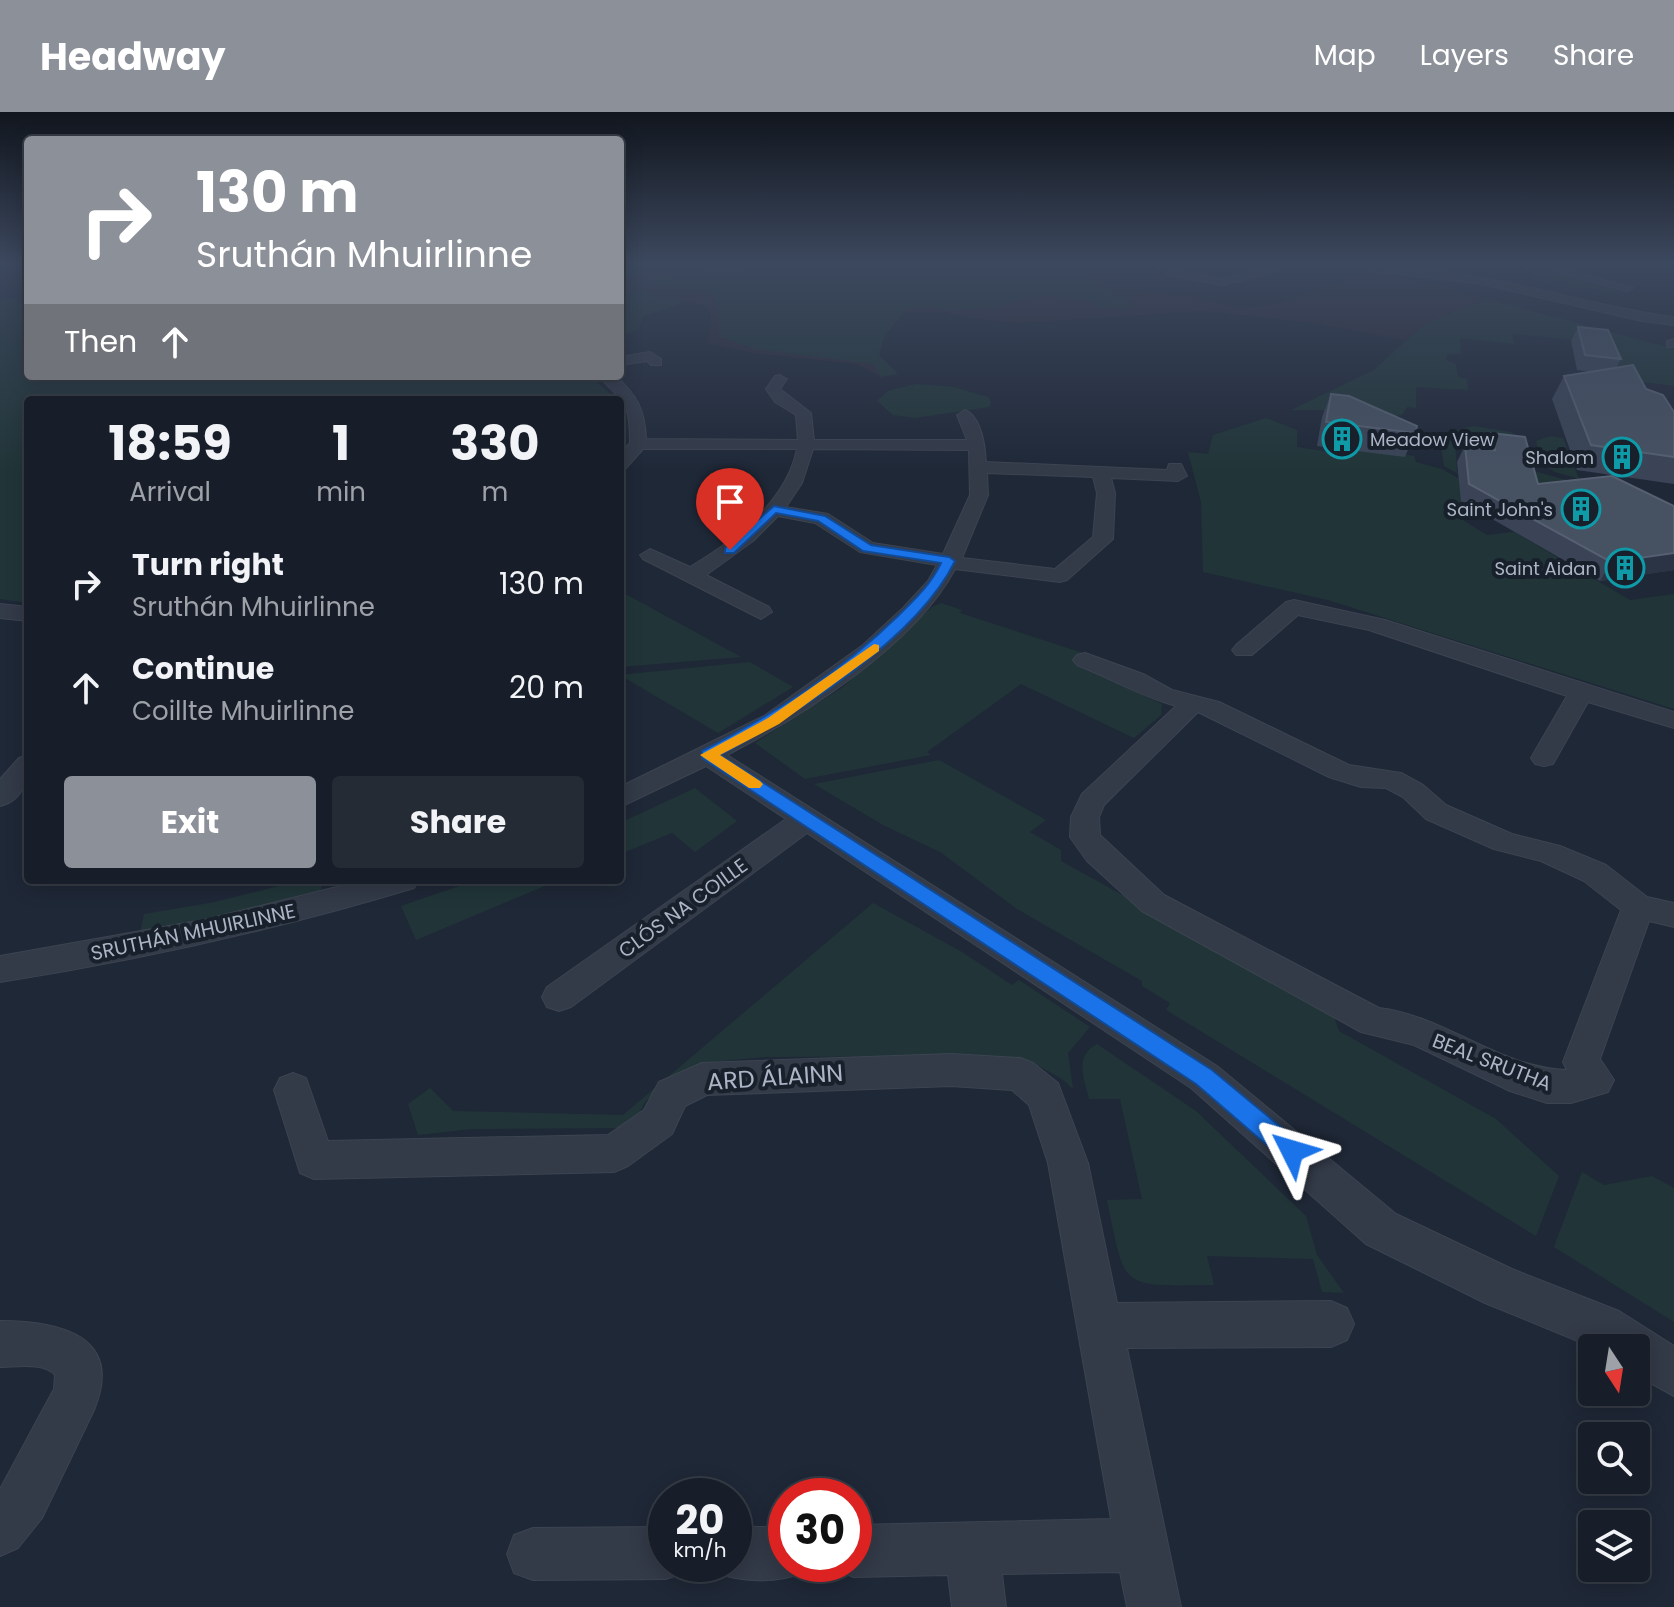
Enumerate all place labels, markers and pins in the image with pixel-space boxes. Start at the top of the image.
building icon: Meadow View [1321,418,1363,460]
place label: Meadow View [1370,427,1495,452]
building icon: Shalom [1601,436,1643,478]
place label: Shalom [1525,445,1594,470]
pin [696,468,764,550]
building icon: Saint John's [1560,488,1602,530]
place label: Saint John's [1447,497,1553,522]
building icon: Saint Aidan [1604,547,1646,589]
place label: Saint Aidan [1495,556,1597,581]

